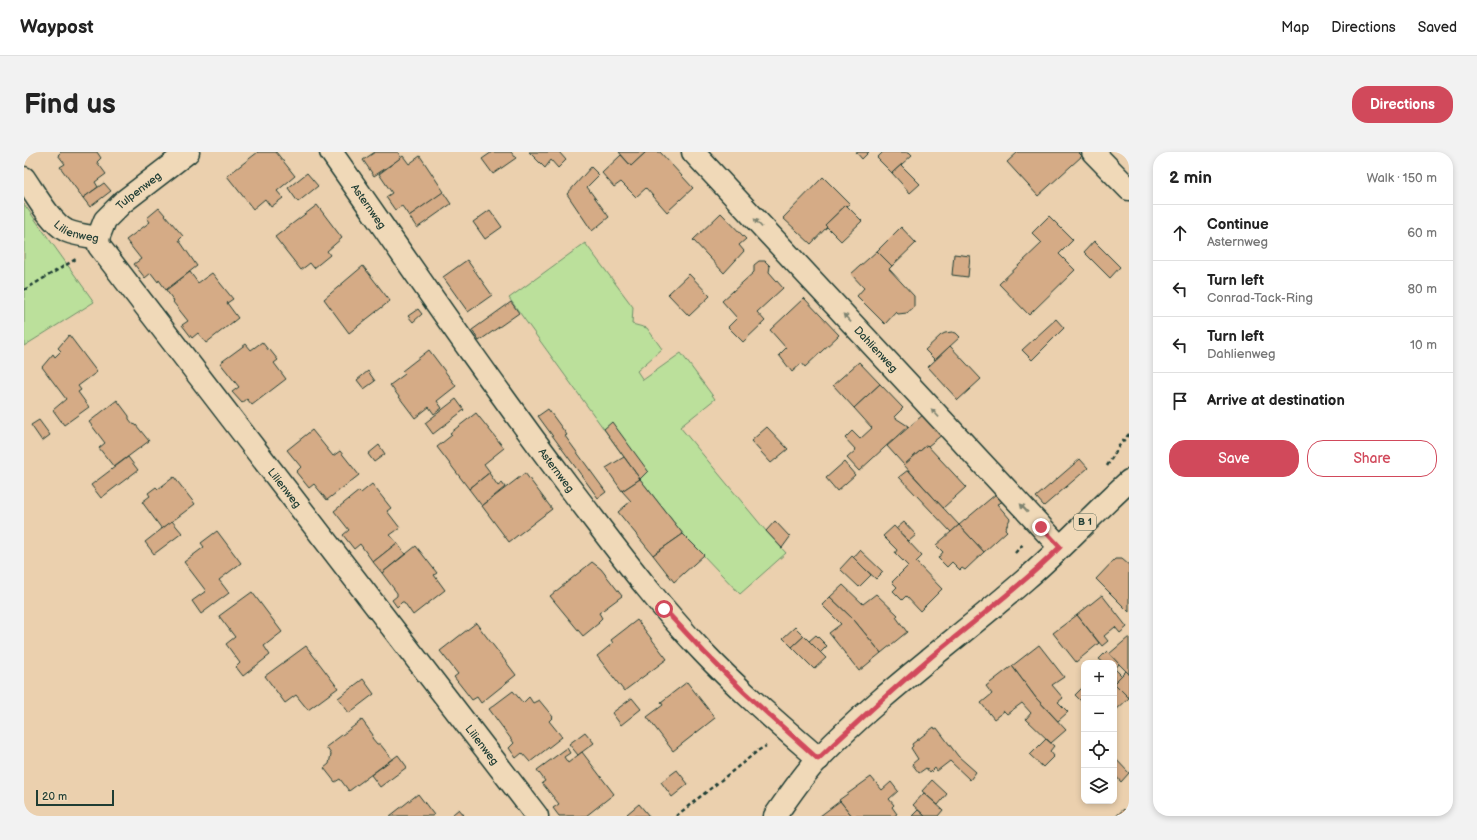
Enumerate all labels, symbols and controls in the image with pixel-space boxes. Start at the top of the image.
text: Waypost [20,16,94,39]
text: Map [1281,19,1309,36]
text: Directions [1331,19,1396,36]
text: Saved [1418,19,1457,36]
button: Directions [1352,86,1453,123]
text: Find us [24,88,116,121]
text: 2 min [1169,168,1212,188]
street label: Tulpenweg [113,169,163,212]
text: Walk · 150 m [1366,170,1437,186]
street label: Asternweg [349,181,389,231]
text: Continue [1207,215,1269,234]
street label: Lilienweg [51,218,100,245]
one-way arrow [753,218,763,228]
icon: ahead [1169,222,1191,244]
text: 60 m [1407,225,1437,241]
text: Asternweg [1207,234,1268,250]
text: Turn left [1207,271,1264,290]
icon: left [1169,278,1191,300]
text: 80 m [1408,281,1437,297]
text: Conrad-Tack-Ring [1207,290,1313,306]
one-way arrow [842,313,851,323]
street label: Dahlienweg [852,323,901,375]
text: Turn left [1207,327,1264,346]
icon: left [1169,334,1191,356]
text: 10 m [1410,337,1437,353]
text: Dahlienweg [1207,346,1276,362]
icon: arrive [1169,390,1191,412]
text: Arrive at destination [1207,391,1345,410]
one-way arrow [930,408,940,418]
button: Save [1169,440,1299,477]
button: Share [1307,440,1437,477]
street label: Asternweg [536,445,577,495]
street label: Lilienweg [265,465,304,510]
one-way arrow [1019,503,1028,514]
road number: B 1 [1074,514,1096,530]
route end [1032,518,1050,536]
route start [655,600,673,618]
map controls [1081,660,1117,804]
button: + [1081,660,1117,696]
button: − [1081,696,1117,732]
street label: Lilienweg [463,722,502,767]
button: locate [1081,732,1117,768]
button: layers [1081,768,1117,804]
scale bar [36,788,114,807]
text: 20 m [42,790,67,803]

